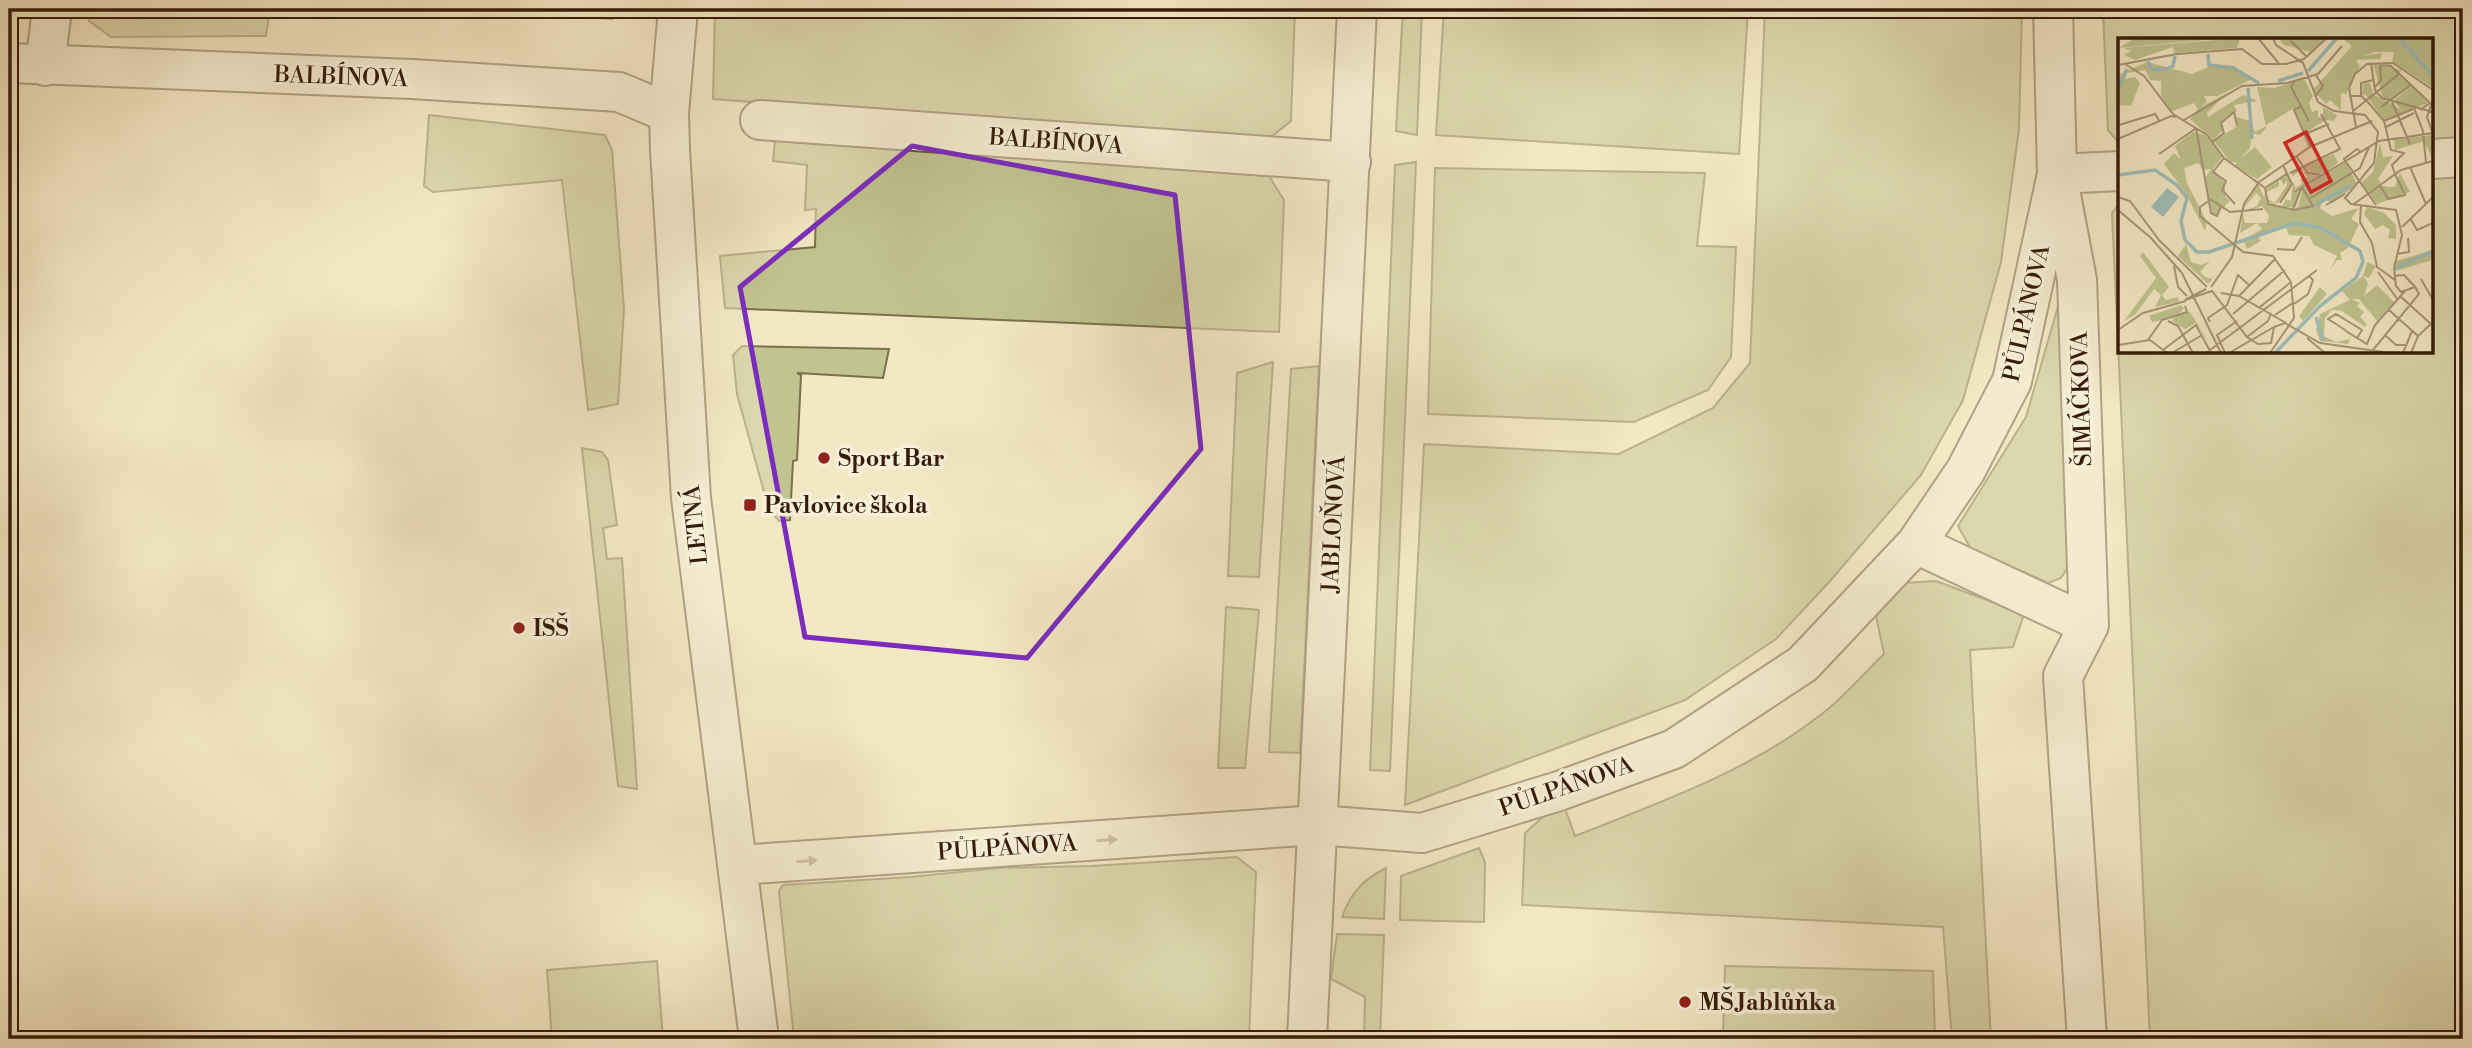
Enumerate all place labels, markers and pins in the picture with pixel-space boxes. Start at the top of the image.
place label: Sport Bar [838,445,945,473]
marker: Sport Bar [816,450,832,466]
place label: Pavlovice škola [764,492,928,520]
marker: Pavlovice škola [742,497,758,513]
place label: ISŠ [533,612,569,643]
marker: ISŠ [511,620,527,636]
place label: MŠ Jablůňka [1699,986,1836,1017]
marker: MŠ Jablůňka [1677,994,1693,1010]

